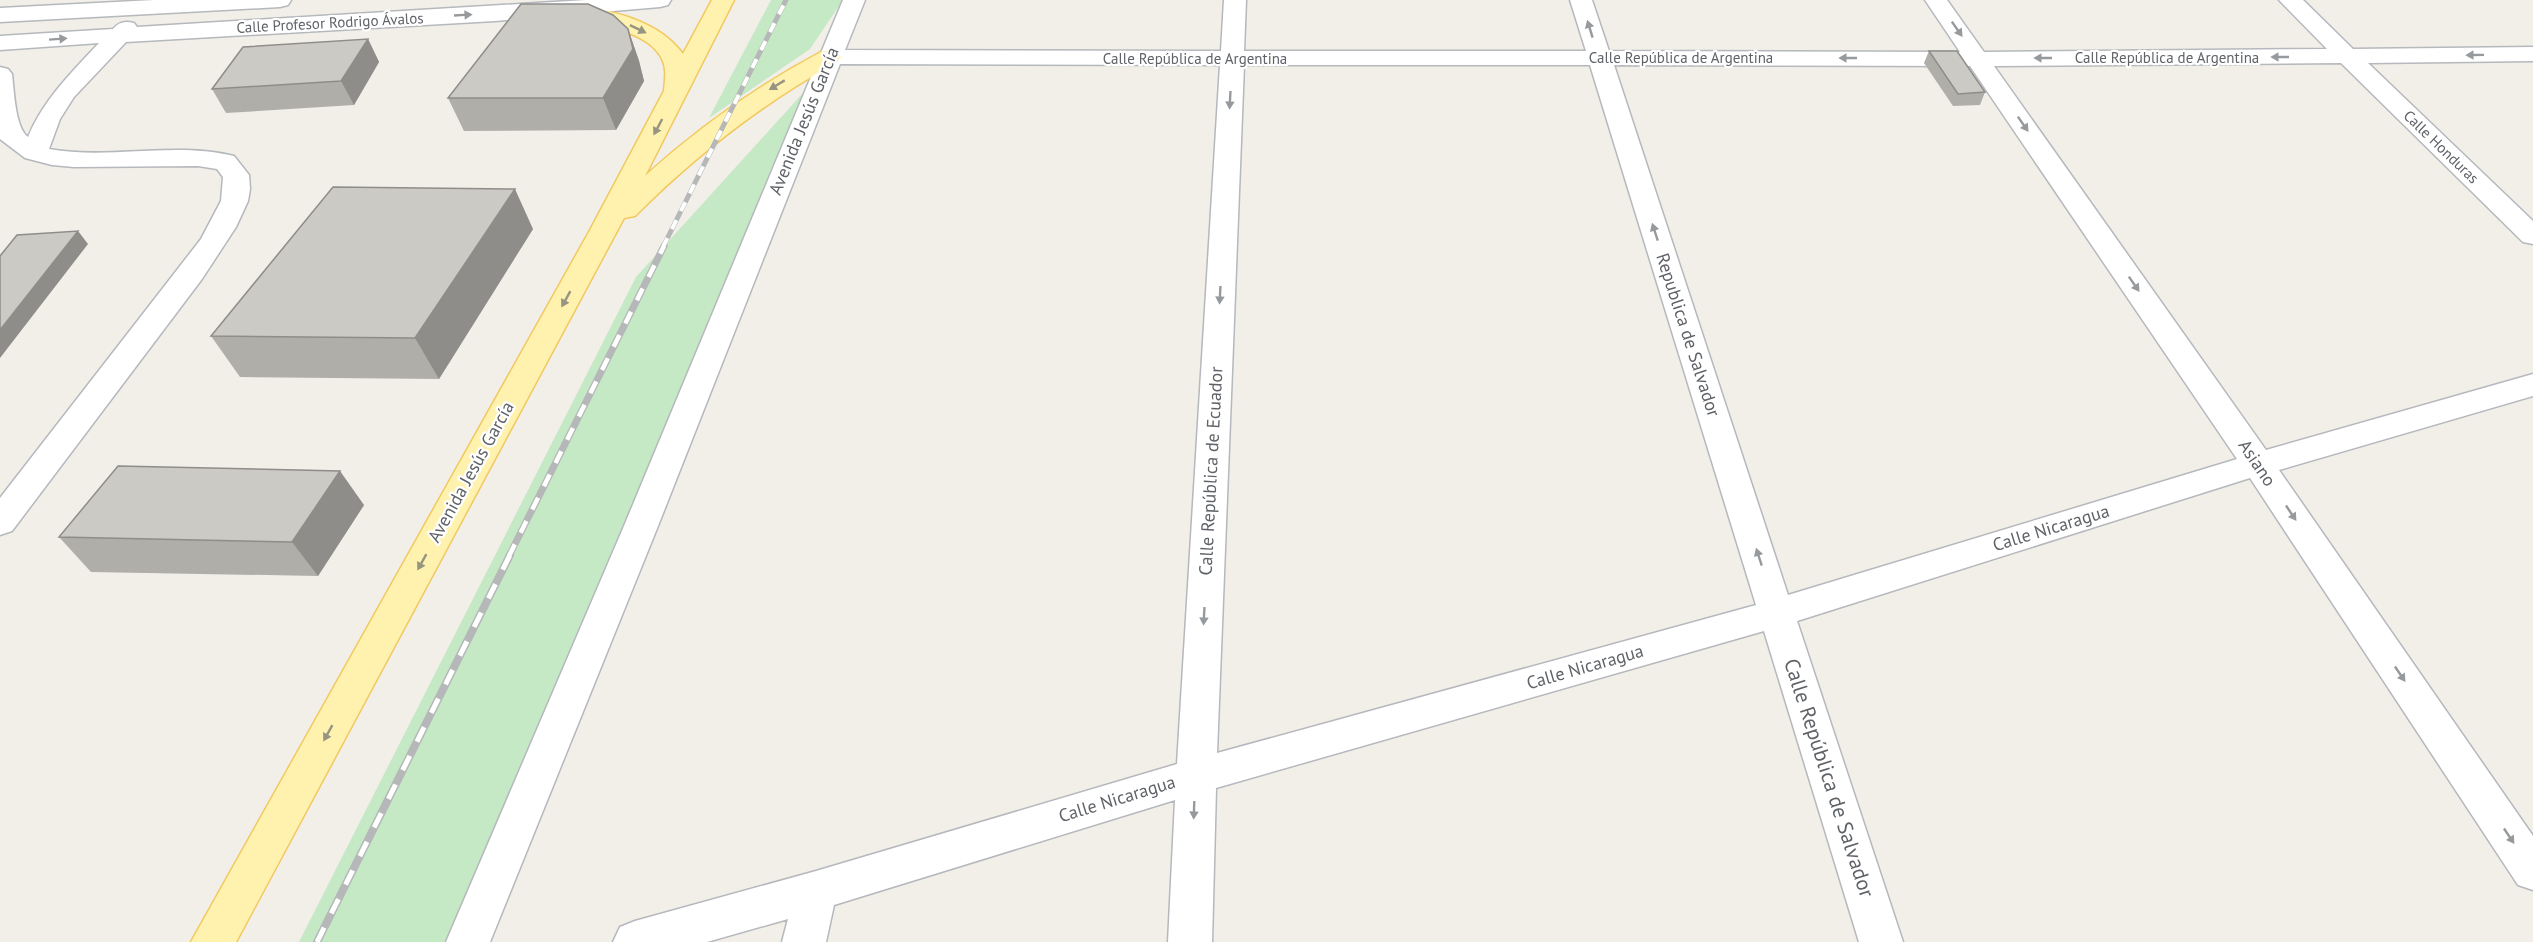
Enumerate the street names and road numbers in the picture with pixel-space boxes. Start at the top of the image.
street label: Calle Profesor Rodrigo Ávalos [236,8,424,37]
street label: Avenida Jesús García [763,43,844,198]
street label: Calle República de Argentina [1589,48,1773,67]
street label: Calle República de Argentina [2075,48,2259,67]
street label: Calle República de Argentina [1103,49,1287,68]
street label: Calle Honduras [2400,106,2483,187]
street label: Republica de Salvador [1651,250,1726,419]
street label: Calle República de Ecuador [1194,366,1227,576]
street label: Avenida Jesús García [422,397,519,546]
street label: Asiano [2234,435,2281,490]
street label: Calle Nicaragua [1990,499,2112,556]
street label: Calle Nicaragua [1524,639,1646,694]
street label: Calle República de Salvador [1778,655,1881,901]
street label: Calle Nicaragua [1056,770,1178,827]

